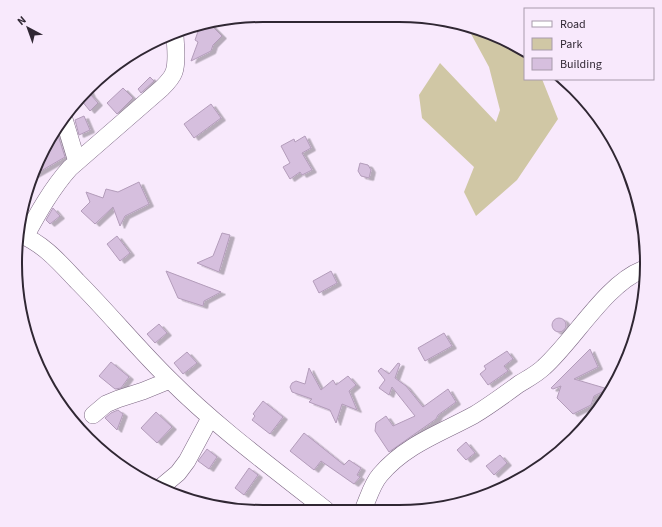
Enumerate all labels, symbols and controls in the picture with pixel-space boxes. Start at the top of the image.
north arrow [8,8,48,48]
legend [524,8,654,80]
text: N [14,13,29,29]
text: Road [560,16,586,33]
text: Park [560,36,582,53]
text: Building [560,56,602,73]

